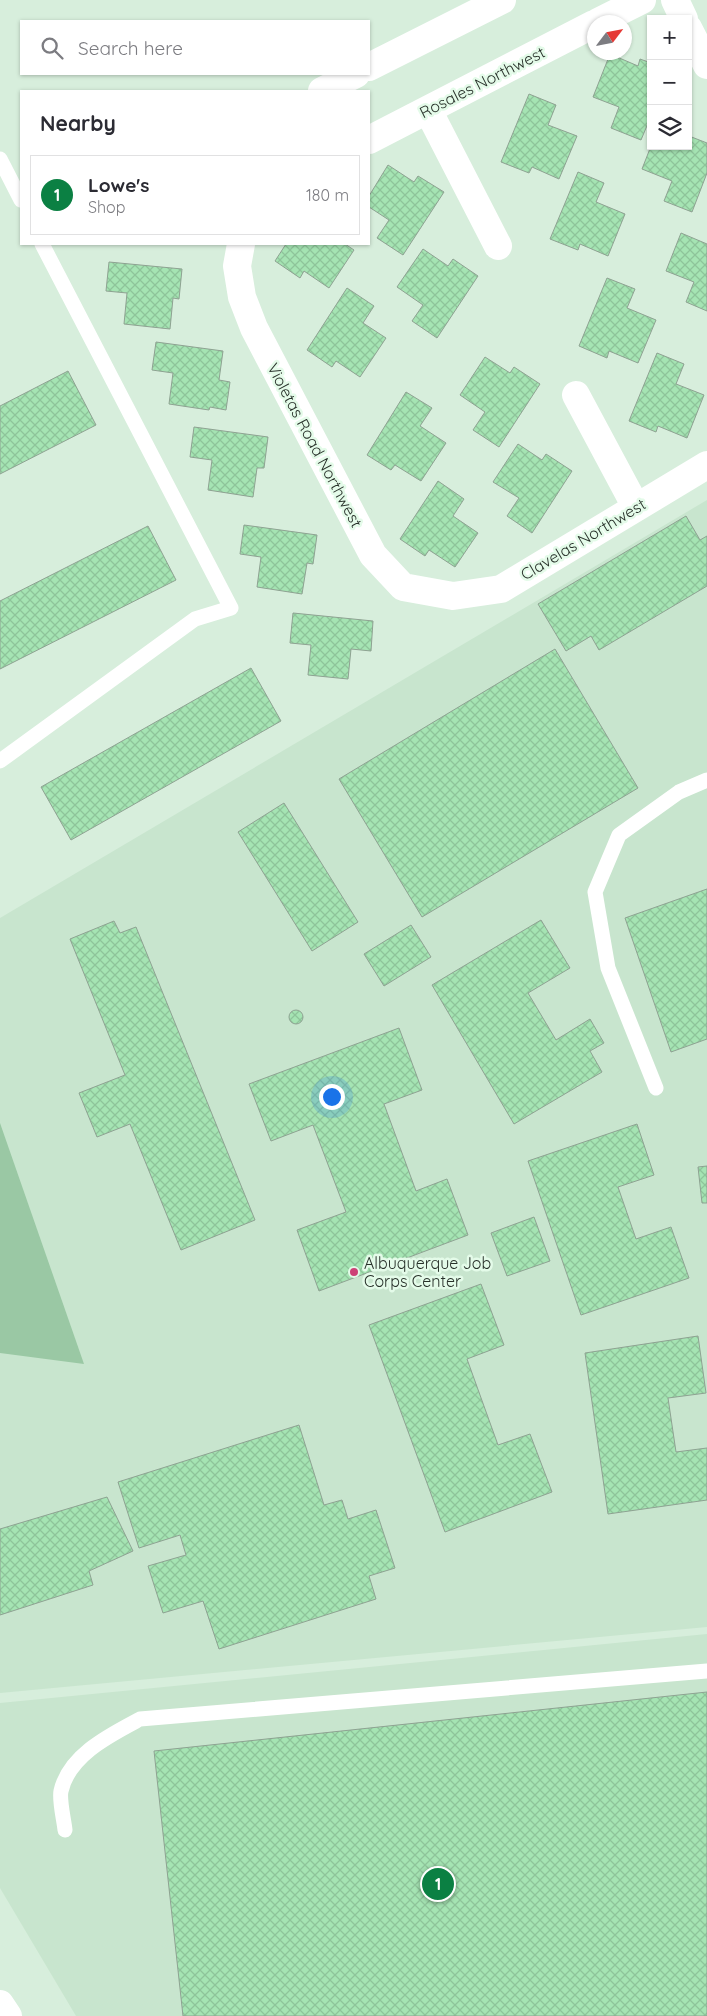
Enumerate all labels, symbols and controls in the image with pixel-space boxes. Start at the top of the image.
north arrow [587,15,632,60]
map controls [647,15,692,150]
button: + [647,15,692,60]
search box [20,20,370,75]
icon: search [38,34,66,62]
text: Search here [78,36,183,60]
street label: Rosales Northwest [416,42,548,122]
button: − [647,60,692,105]
button: layers [647,105,692,150]
text: Nearby [40,110,116,136]
text: Lowe's [88,173,150,197]
text: 1 [54,185,60,205]
text: 180 m [306,185,349,205]
text: Shop [88,197,125,217]
street label: Violetas Road Northwest [263,359,367,531]
street label: Clavelas Northwest [517,494,649,584]
your location [319,1084,345,1110]
place label: Albuquerque Job Corps Center [364,1253,491,1291]
marker: Albuquerque Job Corps Center [348,1266,360,1278]
pin: 1 [422,1865,454,1903]

